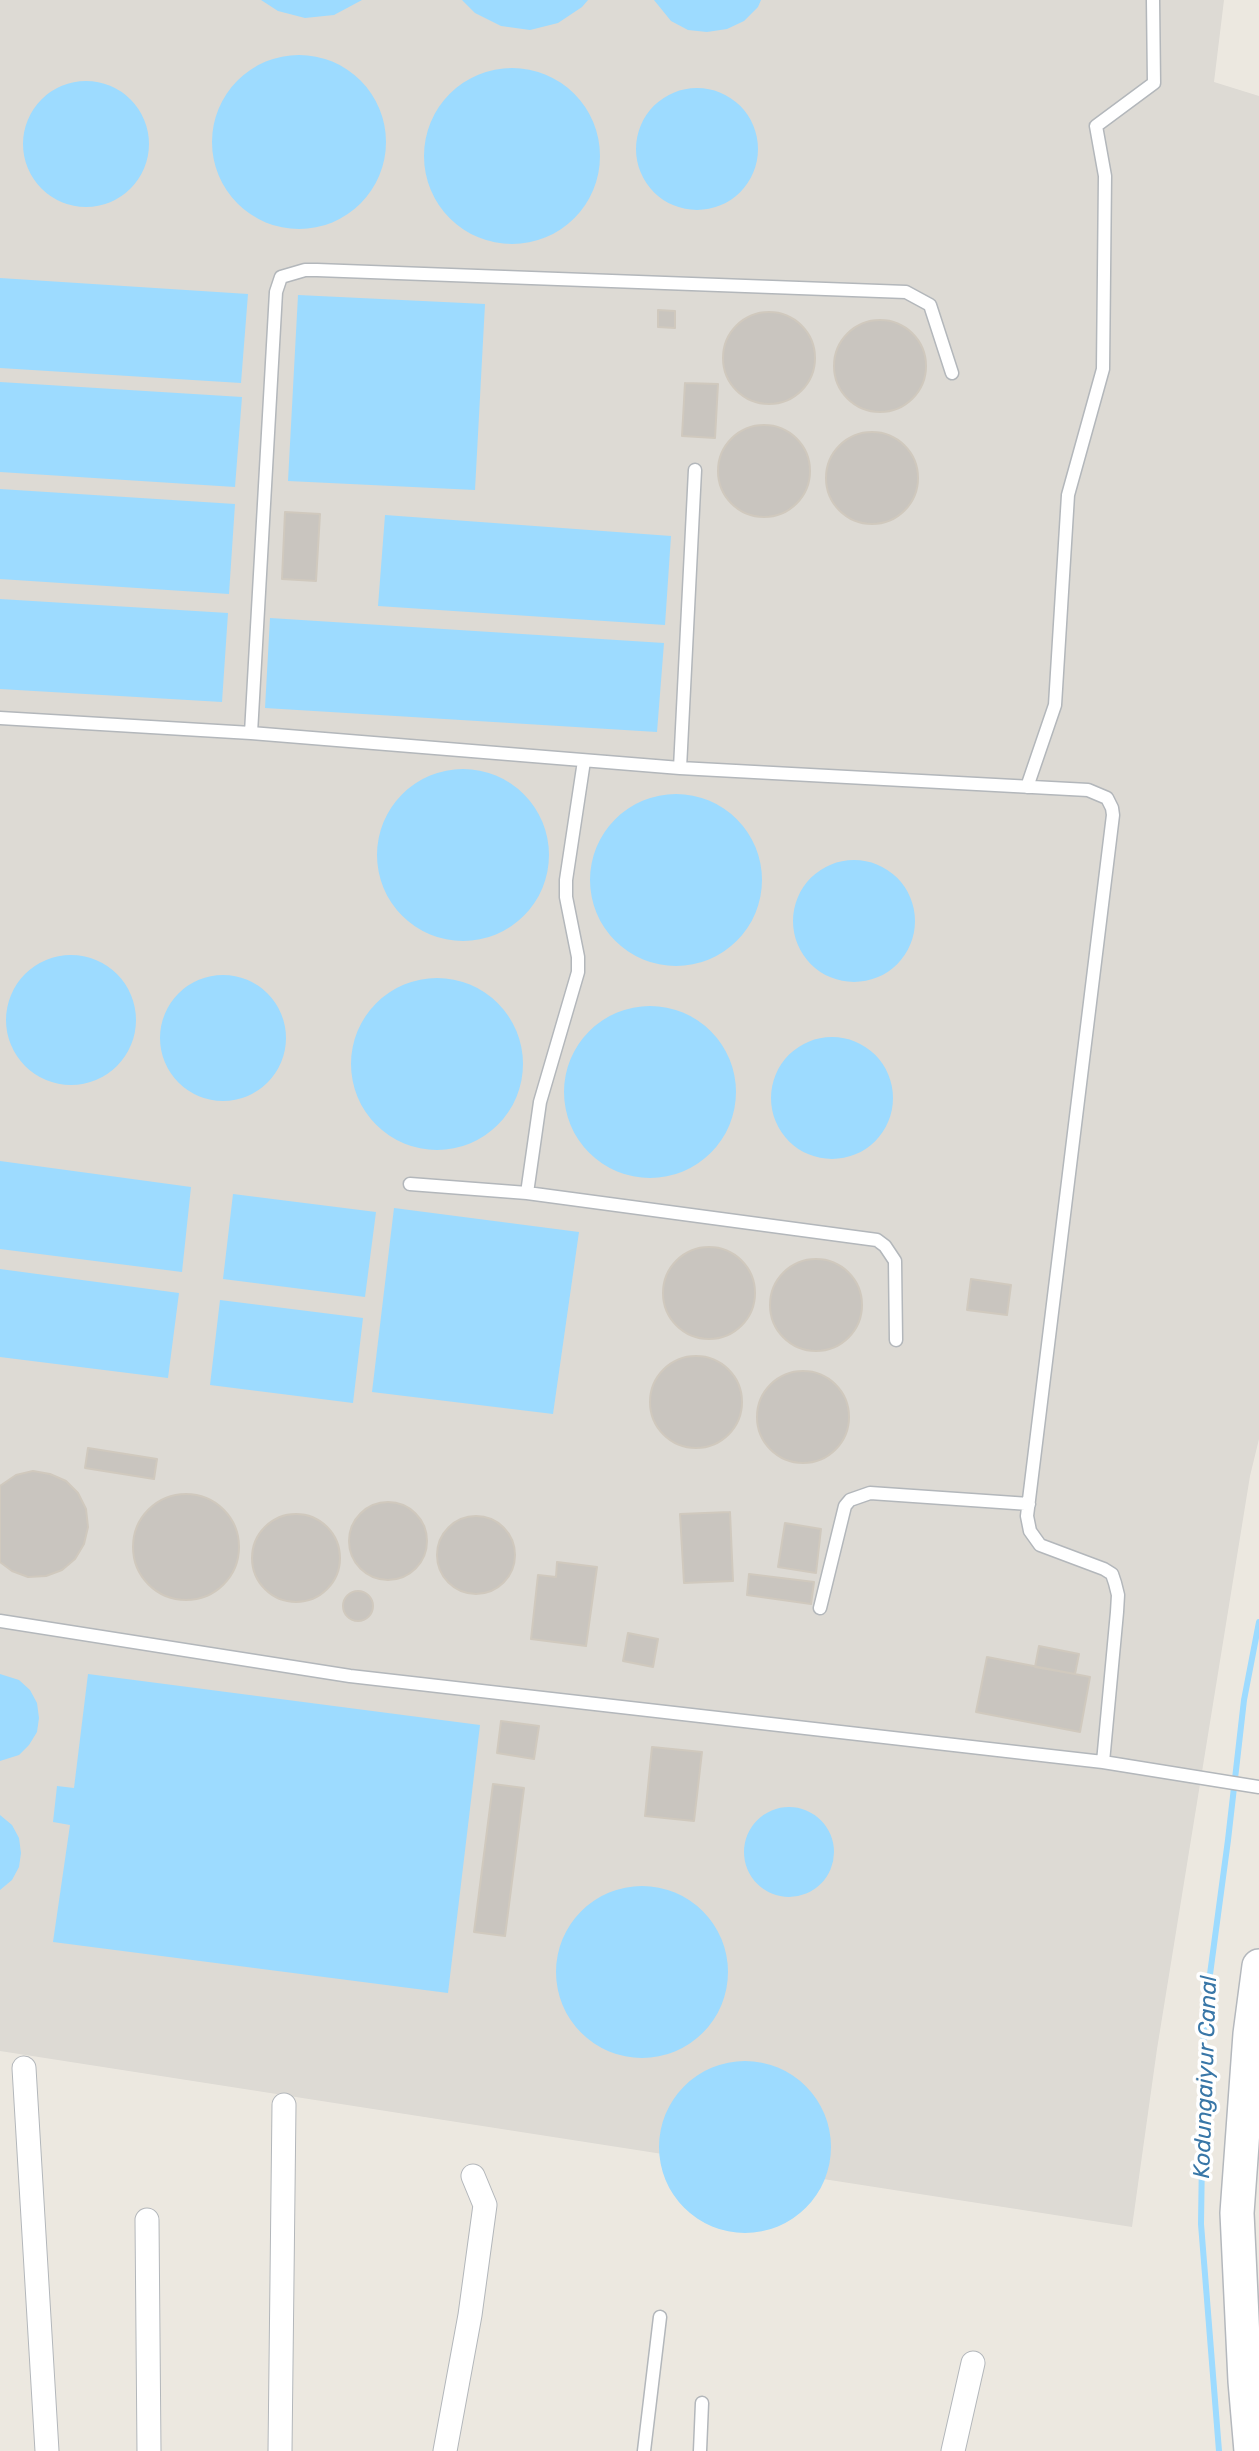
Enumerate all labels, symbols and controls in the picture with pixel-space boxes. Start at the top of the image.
water label: Kodungaiyur Canal [1189,1975,1223,2179]

